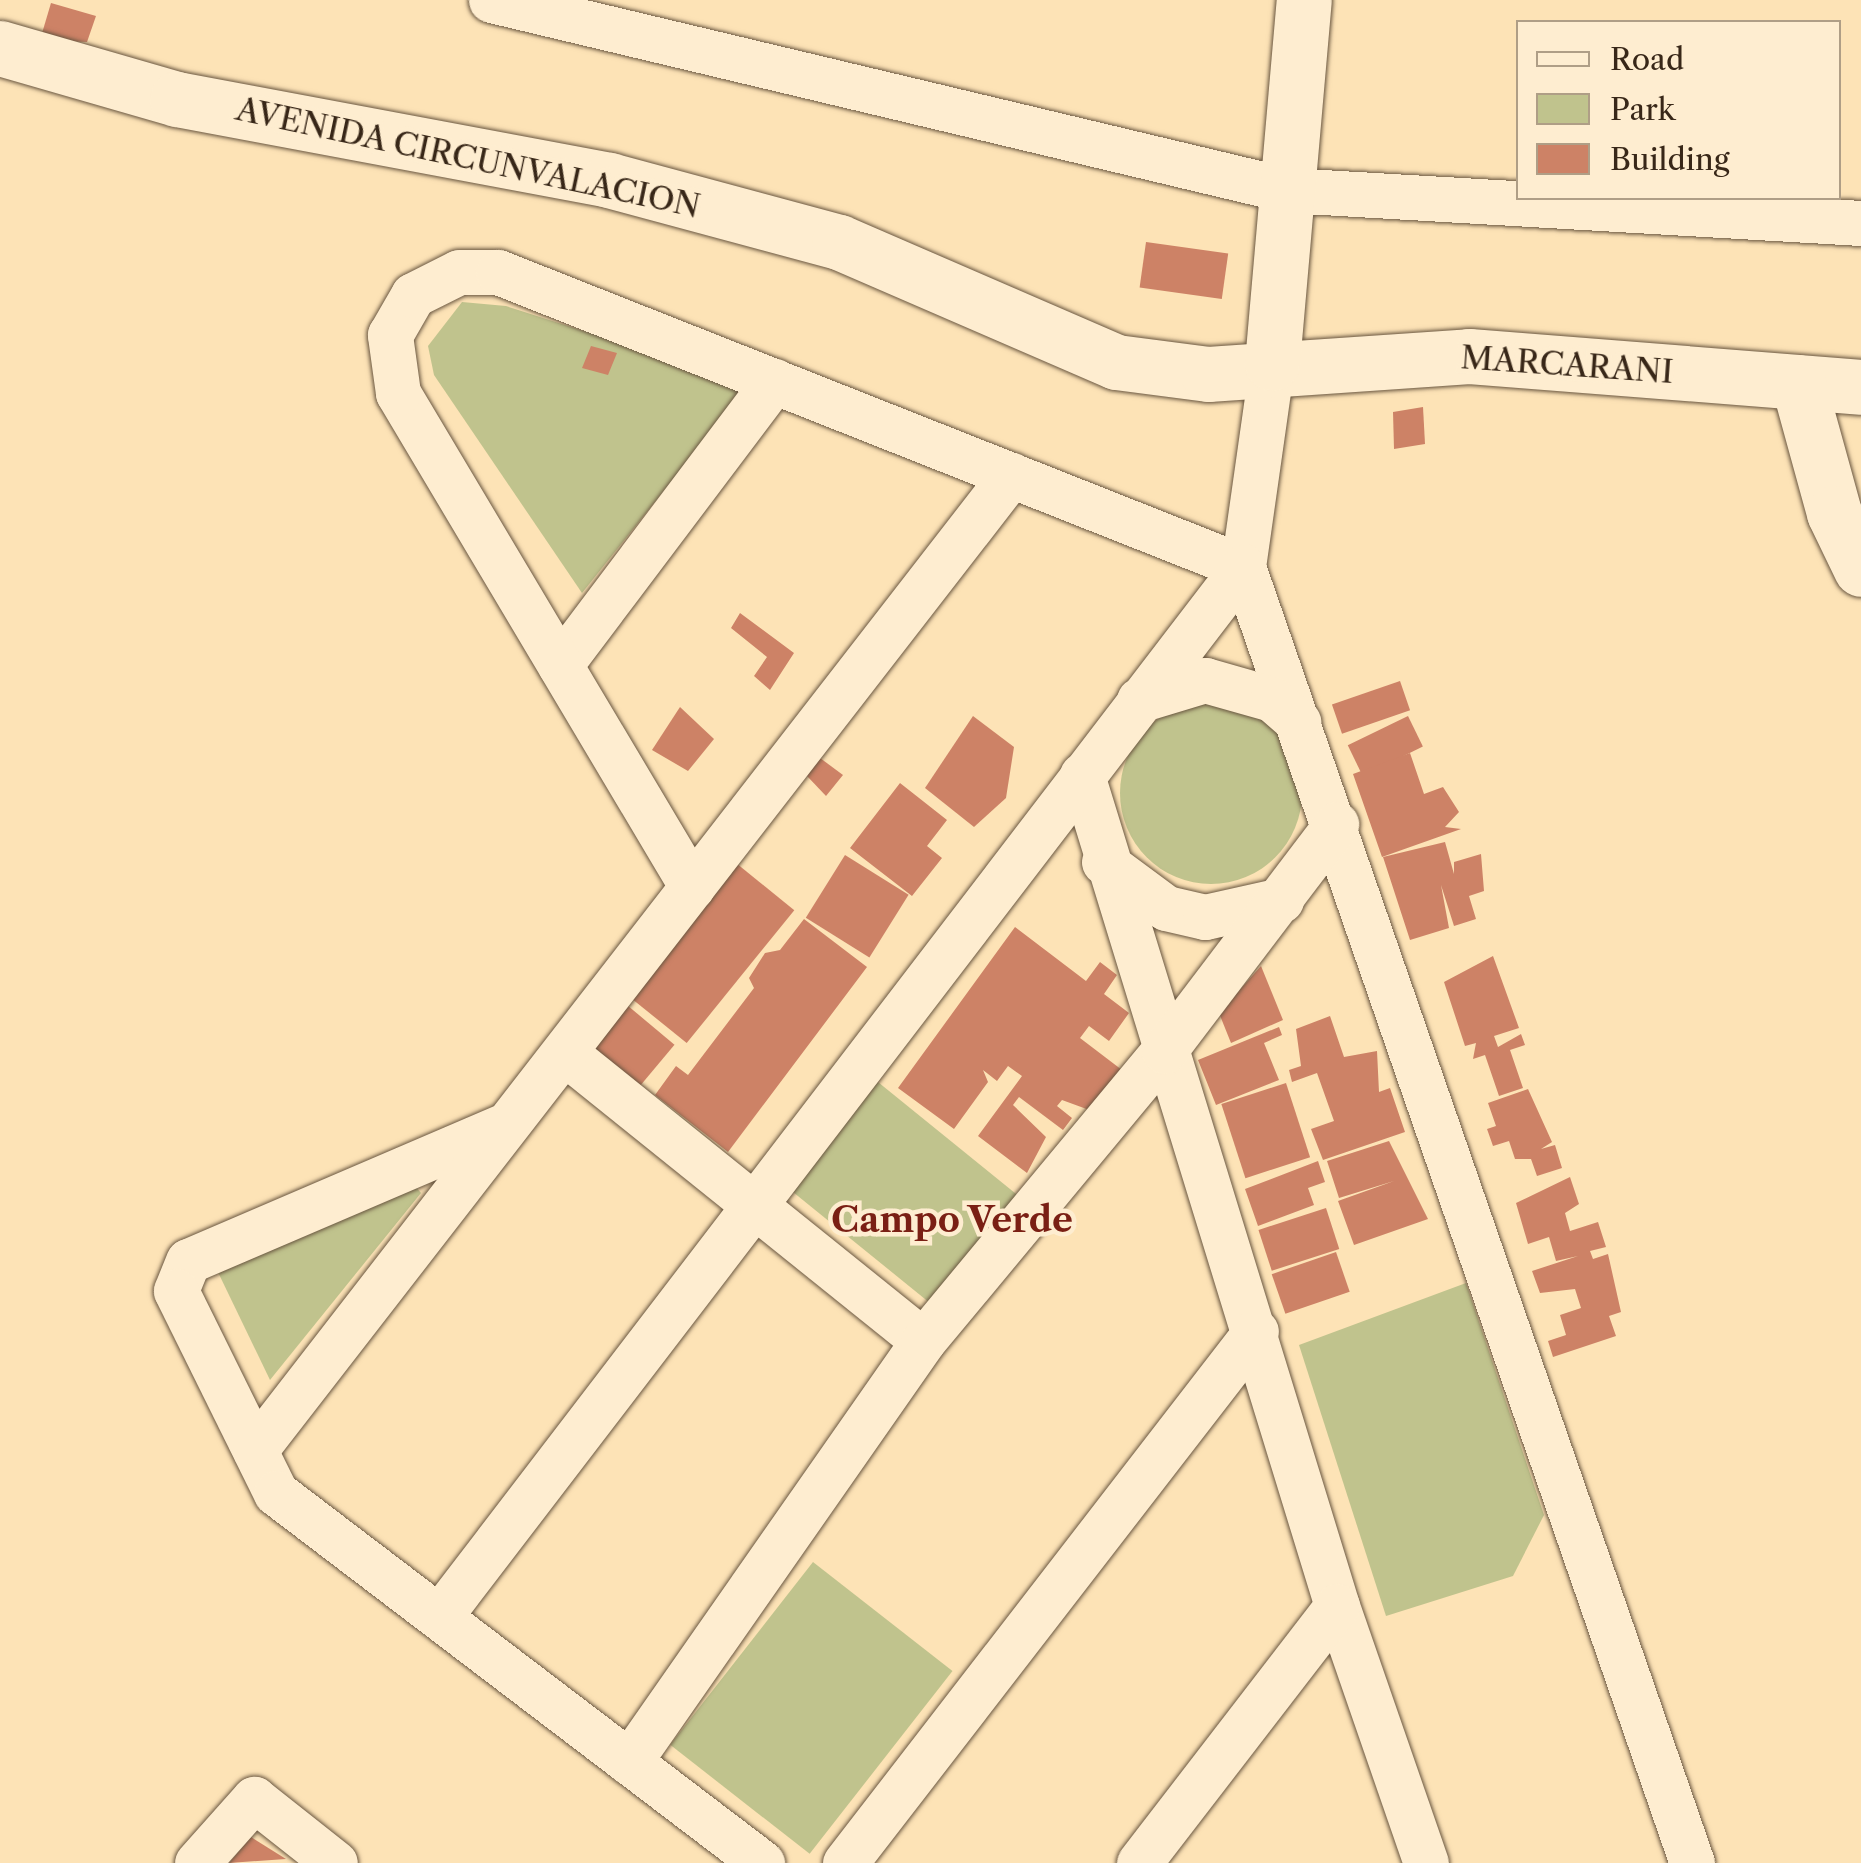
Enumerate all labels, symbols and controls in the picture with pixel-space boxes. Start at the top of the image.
legend [1516,20,1841,200]
text: Road [1610,41,1684,78]
street label: AVENIDA CIRCUNVALACION [232,90,704,226]
text: Park [1610,91,1675,128]
text: Building [1610,141,1730,178]
street label: MARCARANI [1459,338,1675,392]
district label: Campo Verde [830,1199,1074,1241]

